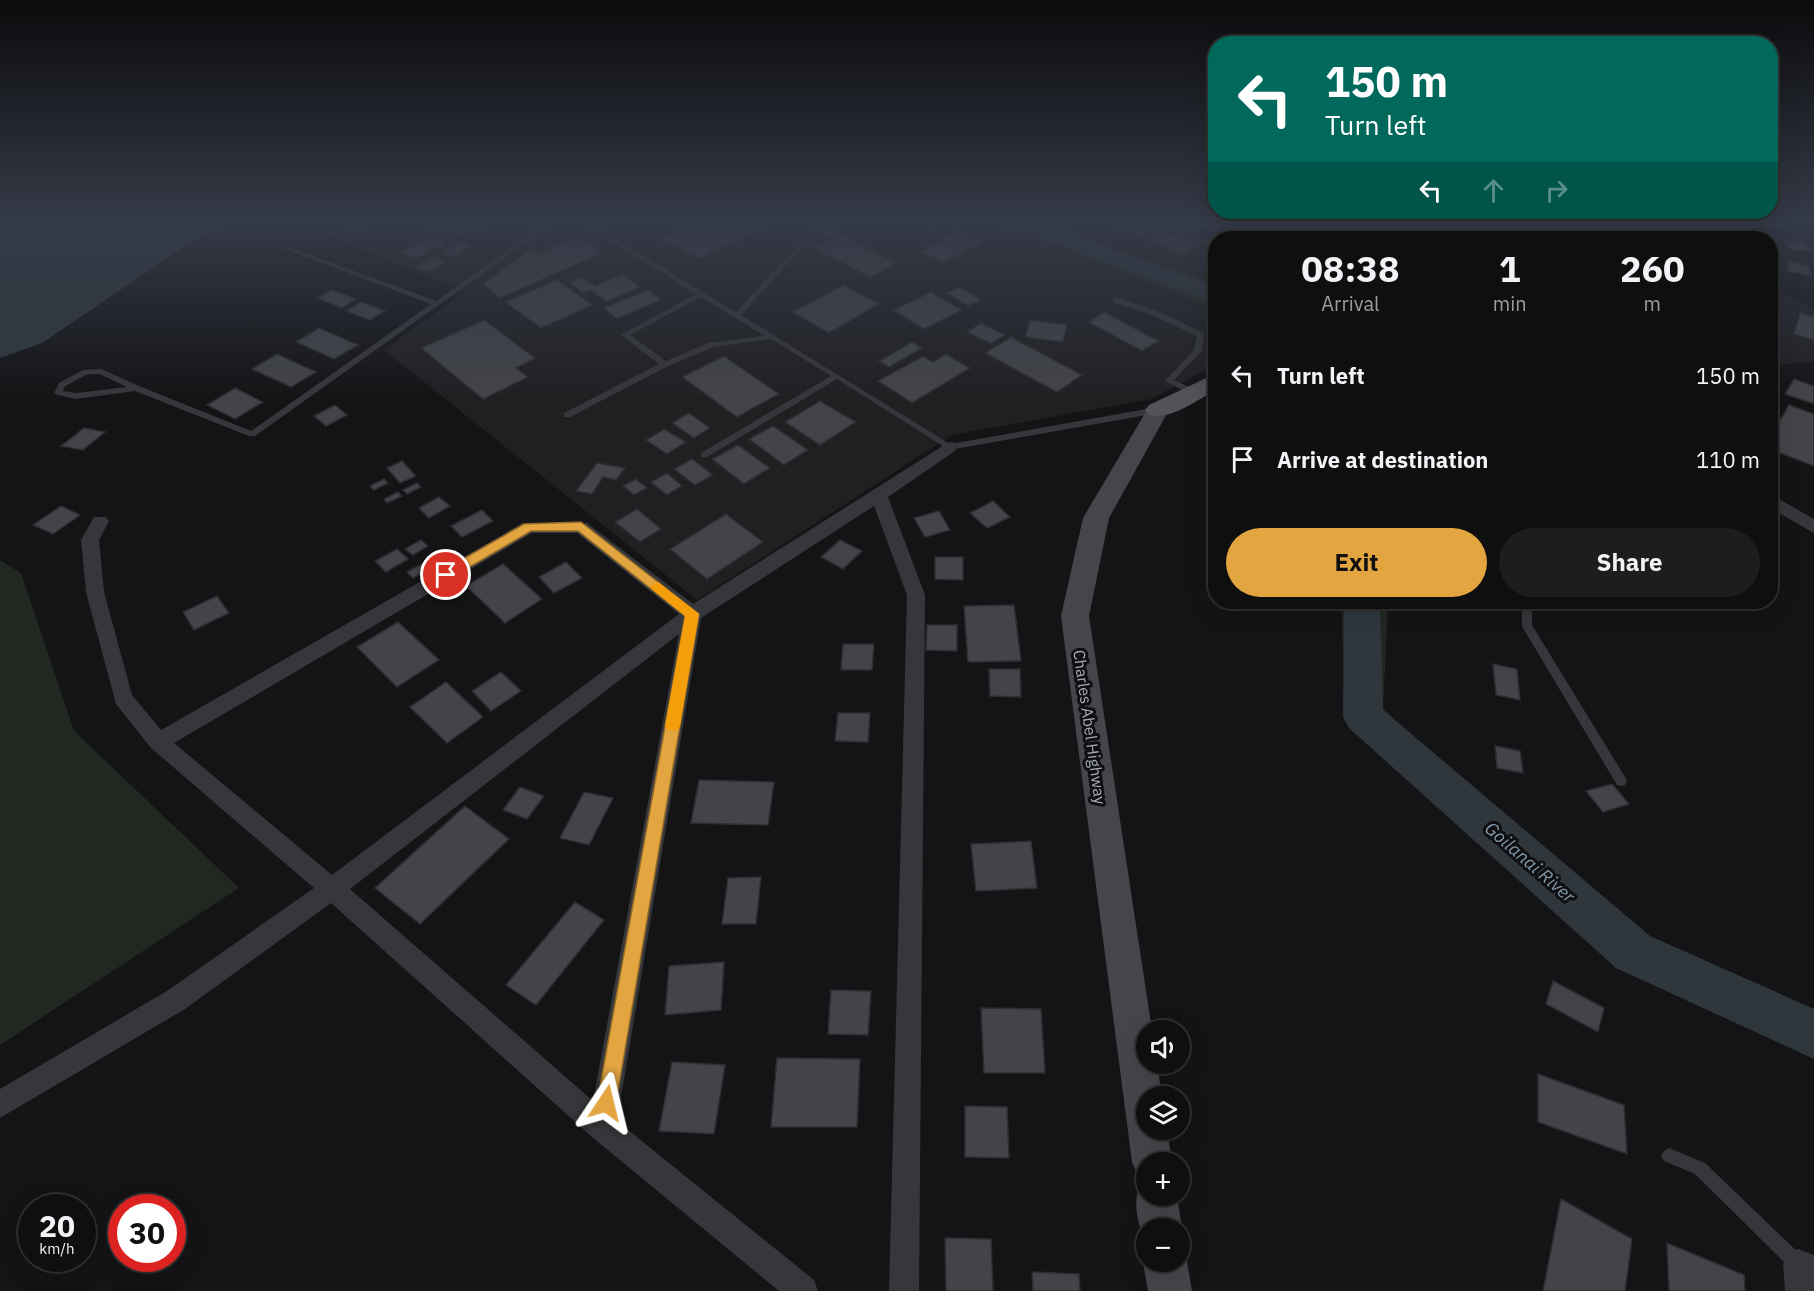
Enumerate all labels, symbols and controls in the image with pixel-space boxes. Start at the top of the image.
text: 150 m [1325,54,1448,109]
icon: left [1226,60,1304,138]
text: Turn left [1325,107,1426,142]
icon: left [1414,174,1447,207]
icon: ahead [1477,174,1510,207]
icon: right [1540,174,1573,207]
text: 08:38 [1301,245,1400,292]
text: 1 [1499,245,1521,292]
text: 260 [1620,245,1685,292]
text: Arrival [1321,290,1380,317]
text: min [1493,290,1527,317]
text: m [1644,290,1661,317]
icon: left [1226,359,1259,392]
text: Turn left [1277,361,1365,390]
text: 150 m [1696,361,1760,390]
icon: arrive [1226,443,1259,476]
text: Arrive at destination [1277,445,1488,474]
text: 110 m [1696,445,1760,474]
button: Exit [1226,528,1487,597]
button: Share [1499,528,1760,597]
pin [420,549,471,600]
icon: arrive [429,558,462,591]
street label: Charles Abel Highway [1069,648,1111,806]
water label: Goilanai River [1480,817,1580,908]
map controls [1136,1020,1190,1272]
button: sound [1136,1020,1190,1074]
position arrow [574,1071,638,1135]
button: layers [1136,1086,1190,1140]
button: + [1136,1152,1190,1206]
speed limit sign: 30 [108,1194,186,1272]
text: 20 [39,1206,75,1245]
button: − [1136,1218,1190,1272]
text: km/h [39,1239,75,1258]

